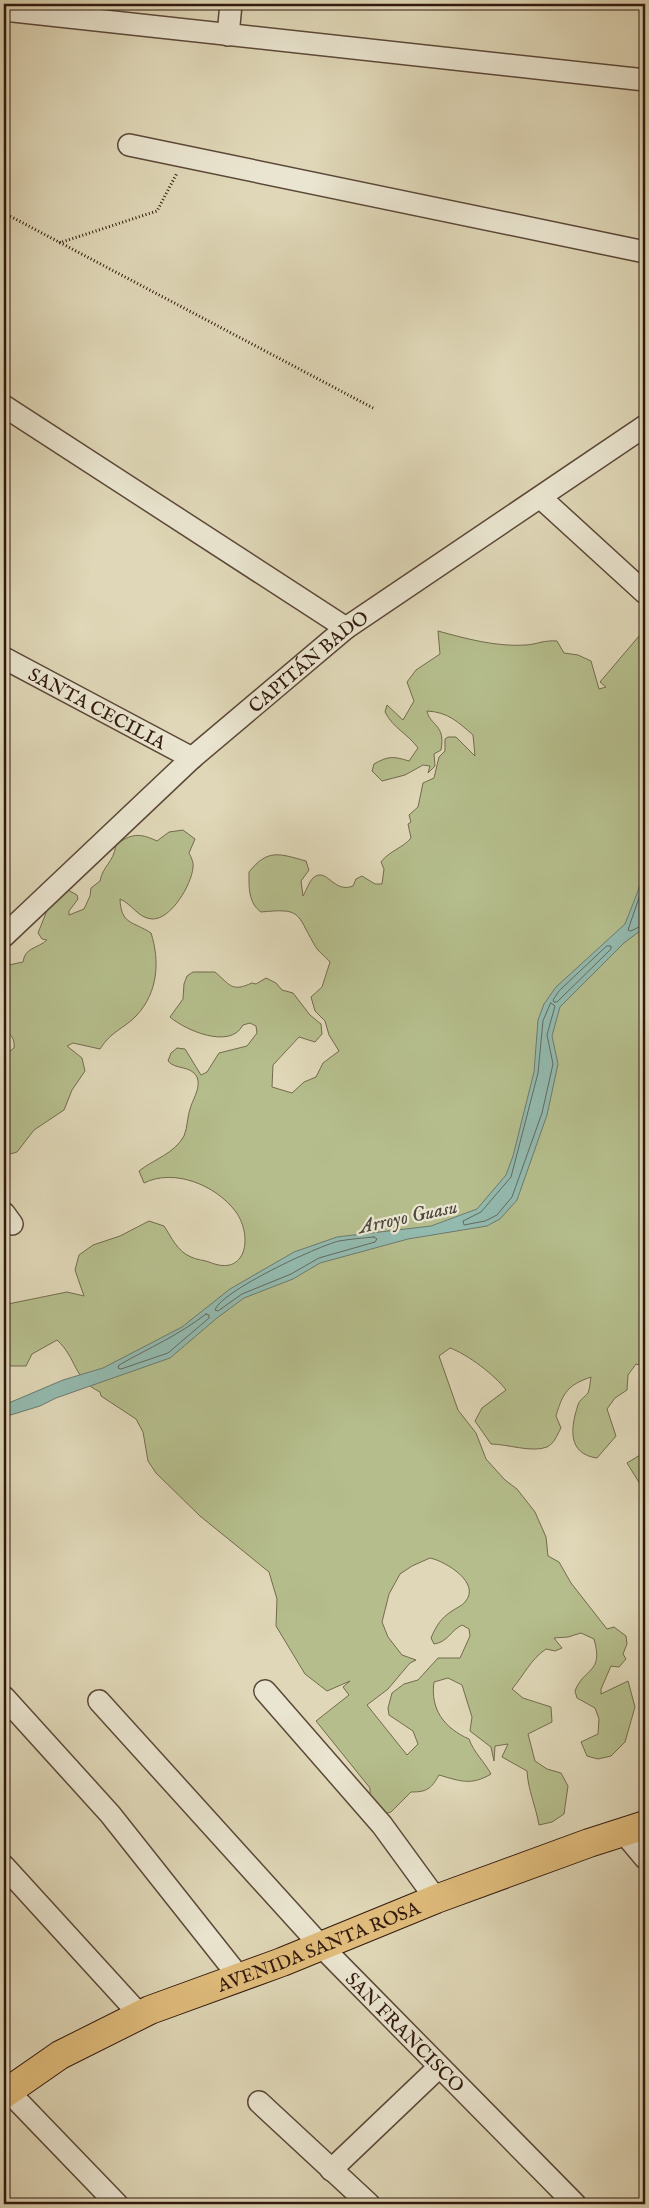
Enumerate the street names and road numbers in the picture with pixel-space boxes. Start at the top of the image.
street label: CAPITÁN BADO [244,606,374,719]
street label: SANTA CECILIA [24,663,171,756]
street label: AVENIDA SANTA ROSA [213,1896,425,1999]
street label: SAN FRANCISCO [339,1968,469,2099]

